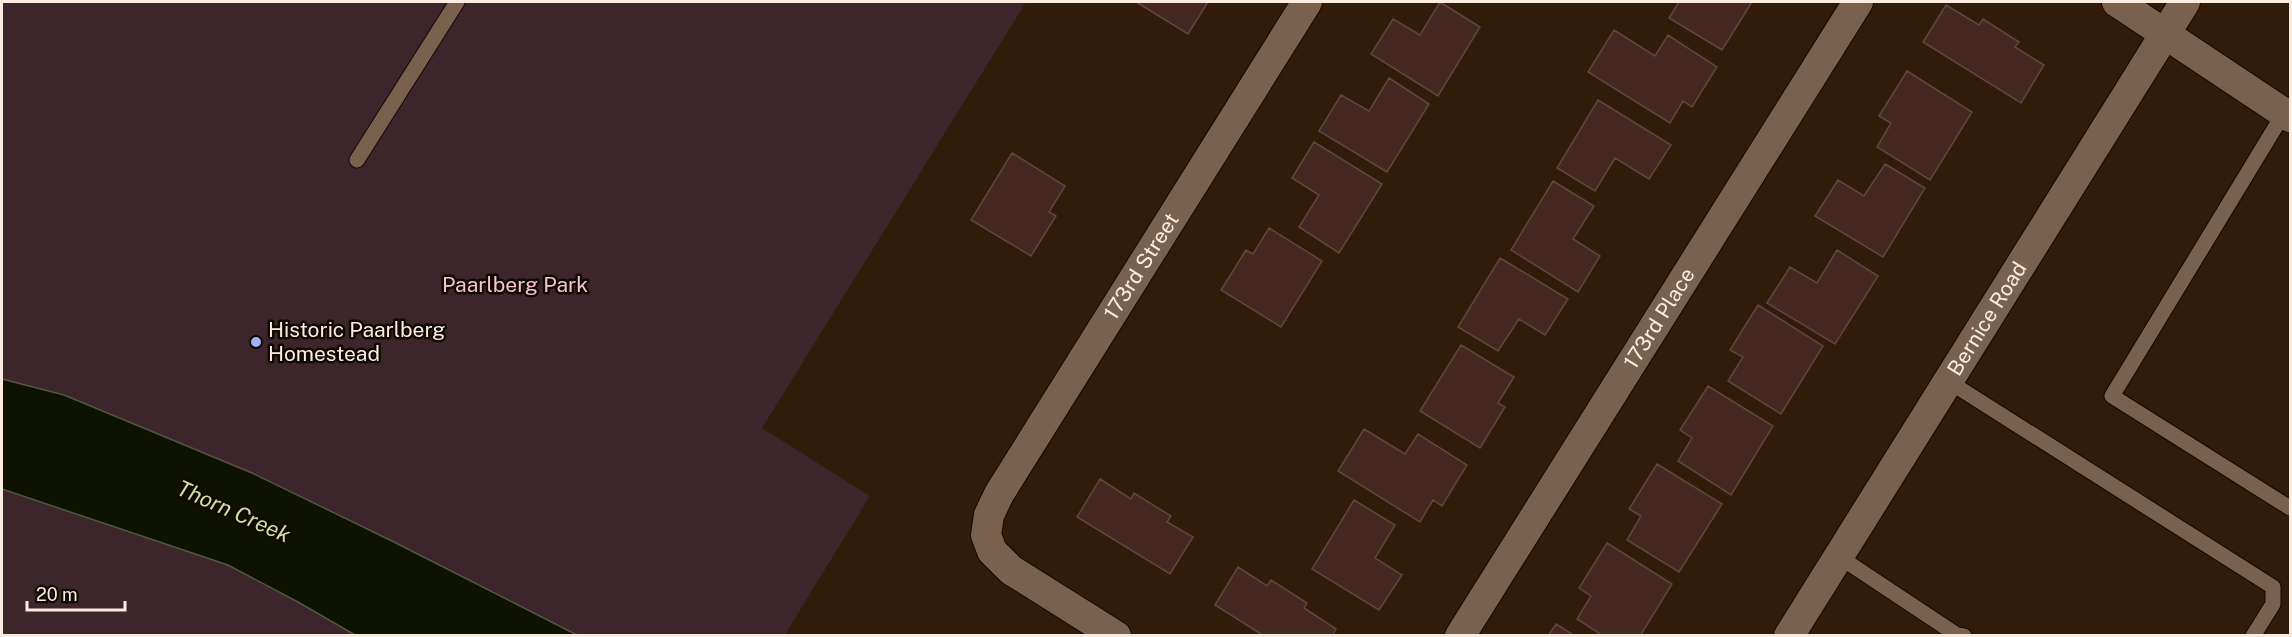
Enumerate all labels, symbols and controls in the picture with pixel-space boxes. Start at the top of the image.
street label: 173rd Street [1098,208,1184,324]
street label: Bernice Road [1942,257,2032,380]
street label: 173rd Place [1618,263,1700,373]
park label: Paarlberg Park [442,272,588,297]
place label: Historic Paarlberg Homestead [268,317,445,366]
marker: Historic Paarlberg Homestead [249,335,263,349]
water label: Thorn Creek [173,474,295,548]
scale bar [27,574,124,612]
text: 20 m [36,584,78,605]

